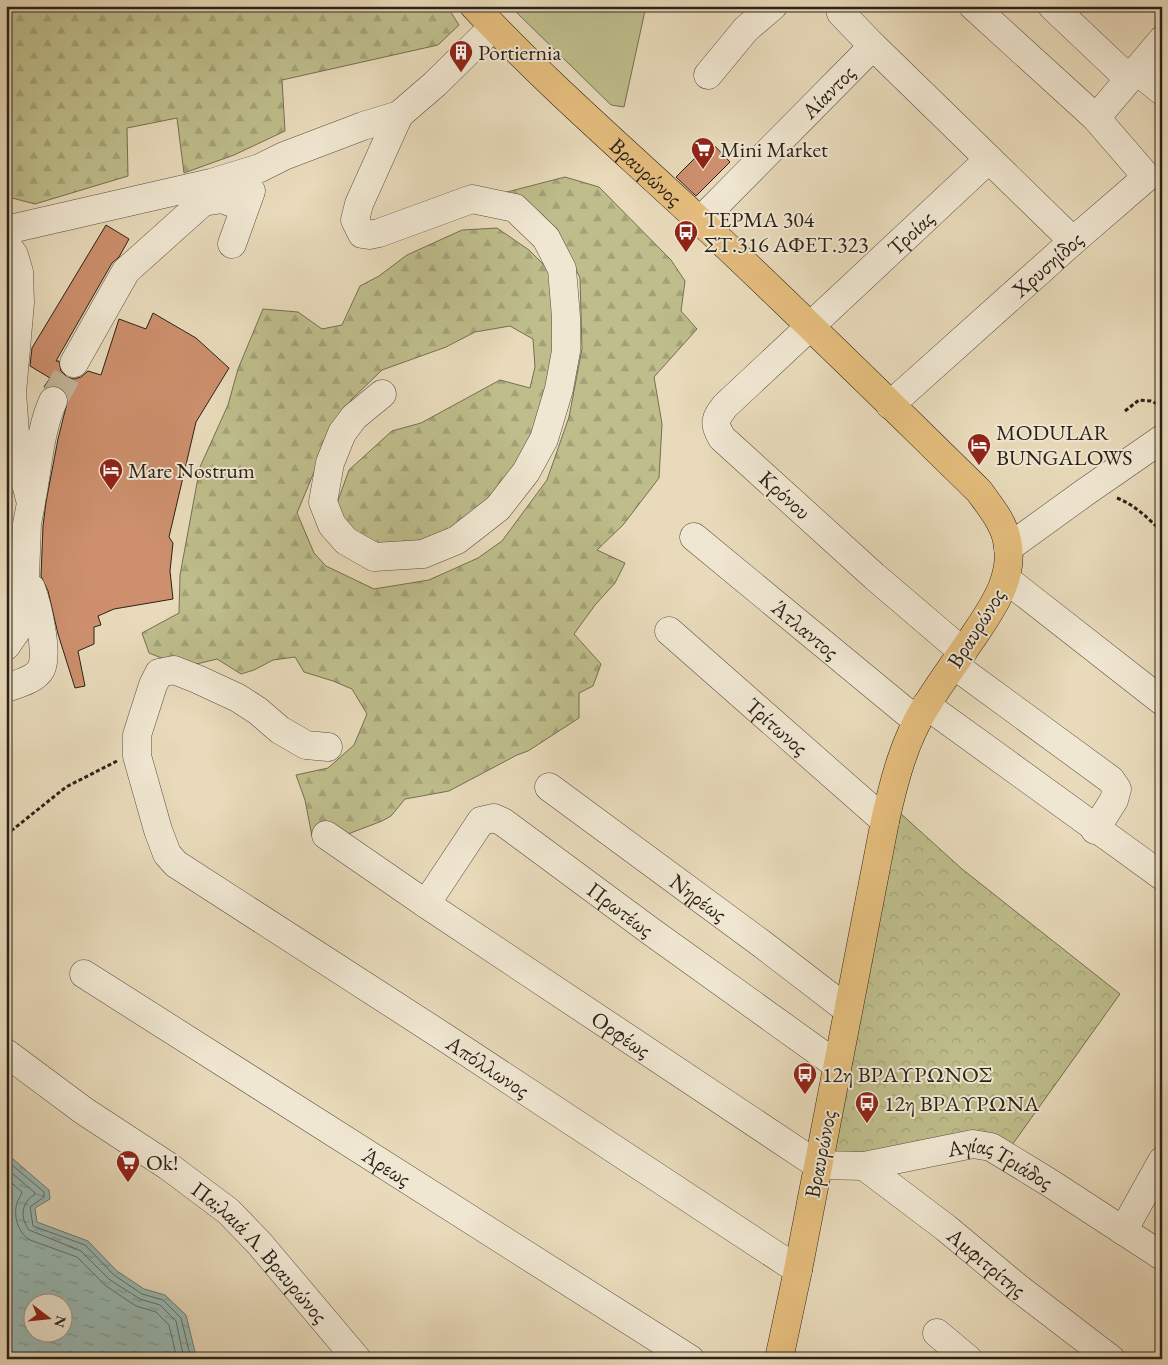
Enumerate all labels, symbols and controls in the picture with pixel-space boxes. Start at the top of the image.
place label: Portiernia [478,38,562,67]
building icon: Portiernia [448,39,474,73]
street label: Αίαντος [794,58,861,126]
street label: Βραυρώνος [604,131,689,212]
place label: Mini Market [720,135,828,164]
supermarket icon: Mini Market [690,136,716,170]
street label: Τροίας [881,204,940,261]
place label: ΤΕΡΜΑ 304 ΣΤ.316 ΑΦΕΤ.323 [704,205,869,259]
bus stop icon: ΤΕΡΜΑ 304 ΣΤ.316 ΑΦΕΤ.323 [673,219,699,253]
street label: Χρυσηίδος [1005,225,1089,304]
place label: MODULAR BUNGALOWS [996,418,1132,472]
hotel icon: MODULAR BUNGALOWS [966,432,992,466]
place label: Mare Nostrum [128,456,255,485]
hotel icon: Mare Nostrum [98,457,124,491]
street label: Κρόνου [753,464,817,526]
street label: Βραυρώνος [940,583,1012,673]
street label: Άτλαντος [765,592,846,666]
street label: Τρίτωνος [740,691,815,761]
street label: Νηρέως [664,867,733,928]
street label: Πρωτέως [581,875,660,943]
street label: Ορφέως [586,1004,656,1064]
street label: Απόλλωνος [440,1028,535,1104]
place label: 12η ΒΡΑΥΡΩΝΟΣ [822,1060,993,1089]
bus stop icon: 12η ΒΡΑΥΡΩΝΟΣ [792,1061,818,1095]
place label: 12η ΒΡΑΥΡΩΝΑ [884,1089,1040,1118]
bus stop icon: 12η ΒΡΑΥΡΩΝΑ [854,1090,880,1124]
street label: Βραυρώνος [797,1108,843,1200]
street label: Αγίας Τριάδος [944,1129,1059,1196]
street label: Άρεως [356,1140,417,1193]
place label: Ok! [146,1148,179,1177]
supermarket icon: Ok! [115,1149,141,1183]
street label: Πα;λαιά Λ. Βραυρώνος [186,1174,335,1329]
street label: Αμφιτρίτης [941,1220,1032,1303]
north arrow [22,1292,72,1342]
text: N [50,1314,71,1330]

